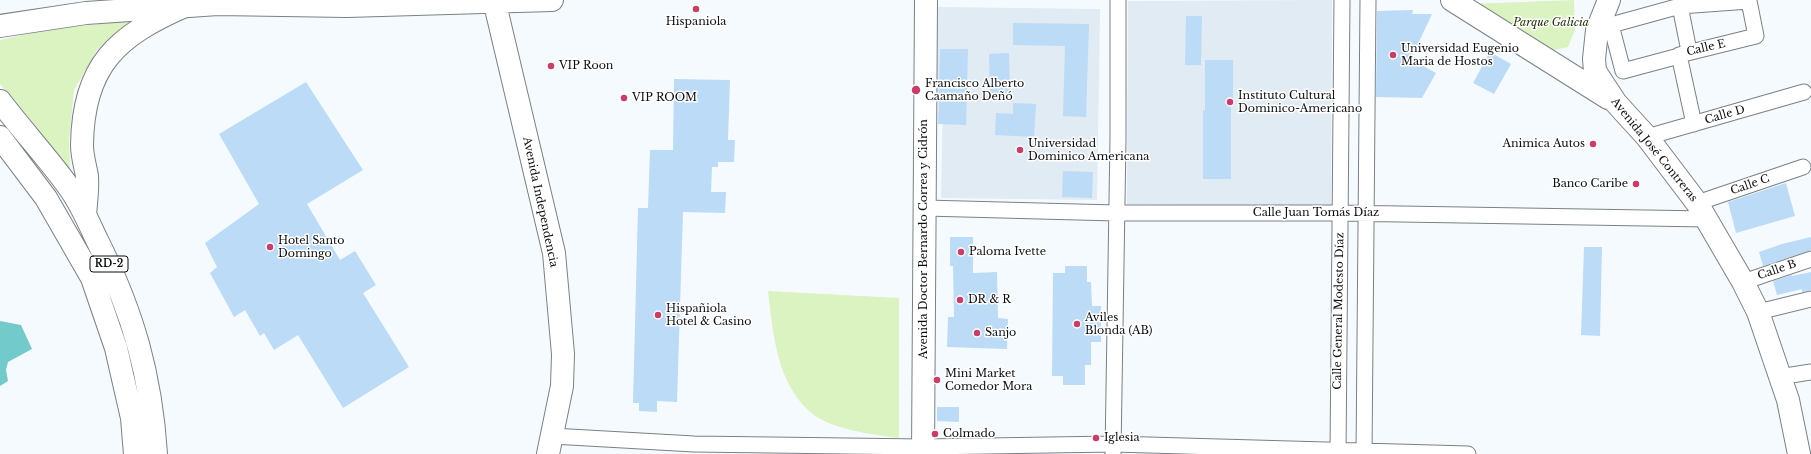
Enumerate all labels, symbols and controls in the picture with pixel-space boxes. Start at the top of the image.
marker: Hispaniola [691,4,701,14]
place label: Hispaniola [666,15,726,29]
park label: Parque Galicia [1513,16,1589,30]
street label: Calle E [1685,37,1727,59]
place label: Universidad Eugenio Maria de Hostos [1401,42,1519,68]
marker: Universidad Eugenio Maria de Hostos [1388,50,1398,60]
place label: VIP Roon [559,59,613,73]
marker: VIP Roon [546,61,556,71]
place label: Francisco Alberto Caamaño Deñó [925,77,1024,103]
marker: Francisco Alberto Caamaño Deñó [910,84,922,96]
place label: Instituto Cultural Dominico-Americano [1238,89,1362,115]
place label: VIP ROOM [632,91,697,105]
marker: VIP ROOM [619,93,629,103]
street label: Avenida José Contreras [1608,95,1700,205]
marker: Instituto Cultural Dominico-Americano [1225,97,1235,107]
street label: Calle D [1703,103,1747,127]
street label: Avenida Doctor Bernardo Correa y Cidrón [917,119,931,359]
street label: Avenida Independencia [520,136,560,268]
place label: Universidad Dominico Americana [1028,137,1149,163]
place label: Animica Autos [1502,137,1585,151]
marker: Animica Autos [1588,139,1598,149]
marker: Universidad Dominico Americana [1015,145,1025,155]
street label: Calle C [1729,172,1771,198]
place label: Banco Caribe [1552,177,1628,191]
marker: Banco Caribe [1631,179,1641,189]
street label: Calle Juan Tomás Díaz [1253,206,1379,220]
street label: Calle General Modesto Díaz [1331,232,1347,390]
place label: Hotel Santo Domingo [278,234,344,260]
marker: Hotel Santo Domingo [265,242,275,252]
place label: Paloma Ivette [969,245,1046,259]
marker: Paloma Ivette [956,247,966,257]
road number: RD-2 [90,256,128,272]
street label: Calle B [1756,257,1798,283]
place label: DR & R [968,293,1011,307]
marker: DR & R [955,295,965,305]
place label: Hispañiola Hotel & Casino [666,302,752,328]
marker: Hispañiola Hotel & Casino [653,310,663,320]
place label: Aviles Blonda (AB) [1085,311,1152,337]
marker: Aviles Blonda (AB) [1072,319,1082,329]
place label: Sanjo [985,326,1016,340]
marker: Sanjo [972,328,982,338]
place label: Mini Market Comedor Mora [945,367,1032,393]
marker: Mini Market Comedor Mora [932,375,942,385]
place label: Colmado [943,427,995,441]
marker: Colmado [930,429,940,439]
place label: Iglesia [1104,431,1140,445]
marker: Iglesia [1091,433,1101,443]

